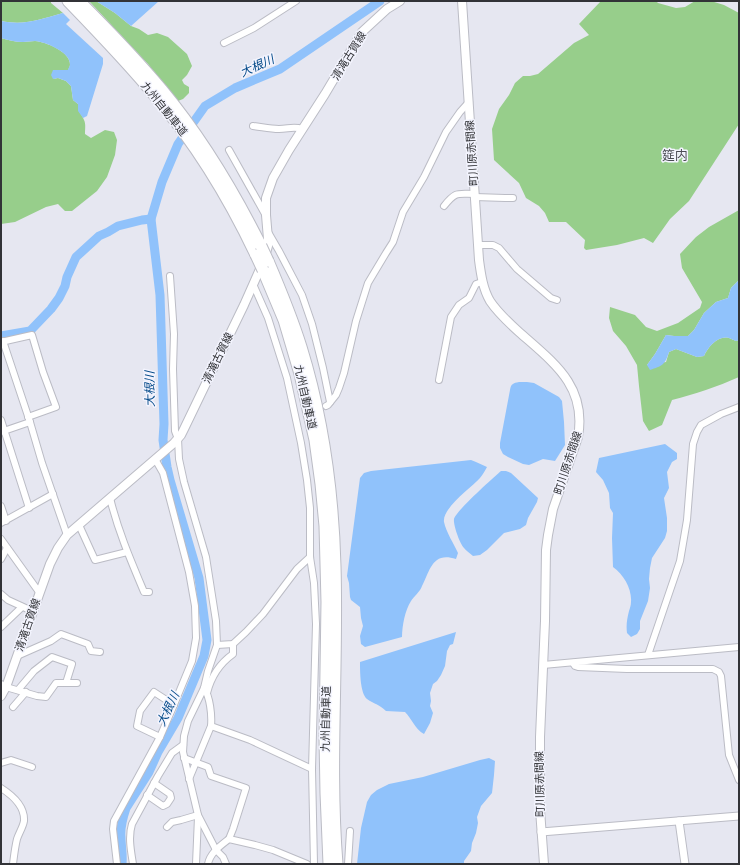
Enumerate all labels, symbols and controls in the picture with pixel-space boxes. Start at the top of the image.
street label: 清滝古賀線 [329,29,369,83]
water label: 大根川 [238,51,278,80]
street label: 九州自動車道 [138,79,190,139]
street label: 町川原赤間線 [463,120,481,186]
district label: 筵内 [662,148,688,163]
street label: 清滝古賀線 [200,330,236,386]
street label: 九州自動車道 [291,363,319,431]
water label: 大根川 [143,369,157,407]
street label: 町川原赤間線 [552,430,584,496]
street label: 清滝古賀線 [13,597,43,653]
street label: 九州自動車道 [319,686,333,752]
water label: 大根川 [154,688,183,728]
street label: 町川原赤間線 [533,751,547,817]

